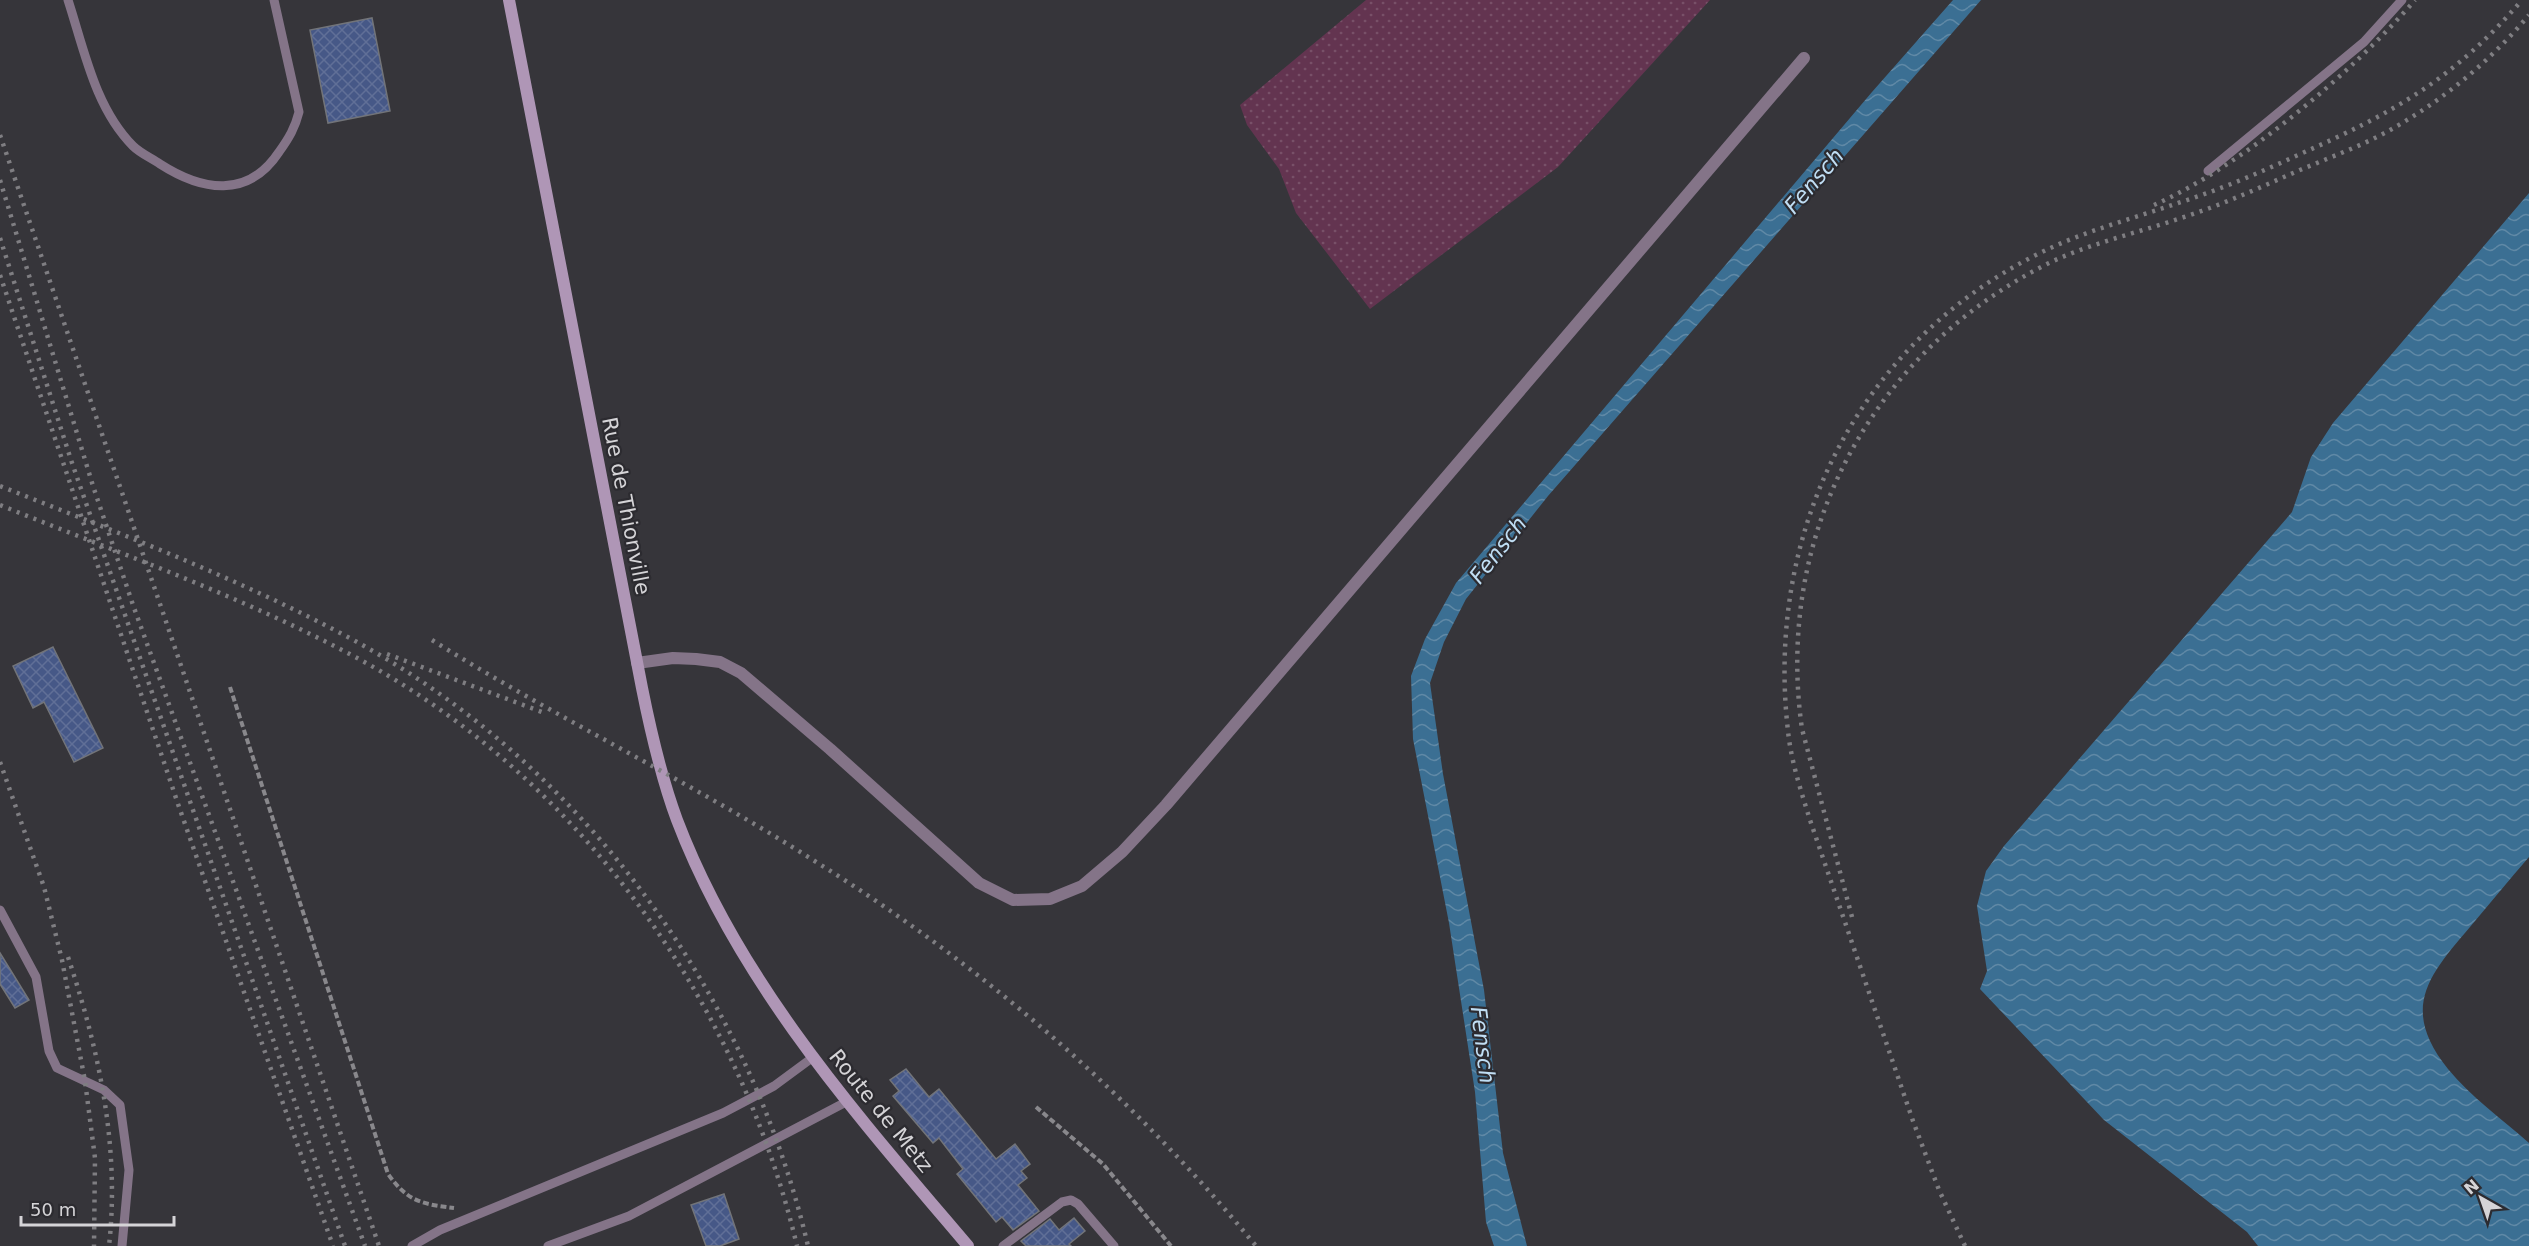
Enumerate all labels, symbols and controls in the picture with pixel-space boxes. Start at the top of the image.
water label: Fensch [1779,144,1849,218]
street label: Rue de Thionville [597,415,655,597]
water label: Fensch [1464,512,1532,588]
water label: Fensch [1466,1005,1500,1085]
street label: Route de Metz [824,1045,938,1177]
north arrow [2451,1168,2511,1228]
text: N [2460,1175,2483,1198]
scale bar [21,1189,174,1227]
text: 50 m [30,1199,76,1220]

